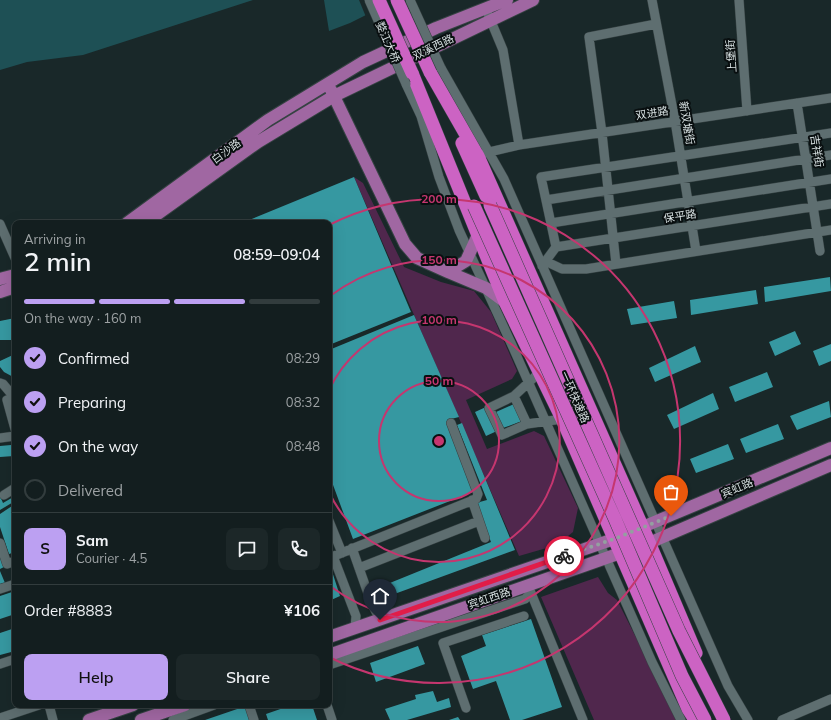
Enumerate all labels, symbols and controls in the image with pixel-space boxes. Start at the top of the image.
street label: 婺江大桥 [373,19,403,65]
street label: 双溪西路 [410,31,456,63]
street label: 上堡街 [723,39,739,73]
street label: 新双塘街 [676,100,698,146]
street label: 双进路 [635,104,669,122]
street label: 吉祥街 [808,134,826,168]
street label: 白沙路 [209,136,243,166]
text: 200 m [421,191,457,206]
street label: 保平路 [663,207,697,225]
text: Arriving in [24,231,86,247]
text: 2 min [24,245,92,278]
text: 08:59–09:04 [233,245,320,264]
text: 150 m [421,252,457,267]
text: On the way · 160 m [24,310,141,326]
text: 100 m [421,312,457,327]
icon: check [24,347,46,369]
text: Confirmed [58,349,129,368]
text: 08:29 [286,350,320,366]
street label: 一环快速路 [557,369,593,425]
text: 50 m [425,373,453,388]
icon: check [24,391,46,413]
text: Preparing [58,393,126,412]
text: 08:32 [286,394,320,410]
centre of rings [432,434,446,448]
icon: check [24,435,46,457]
text: On the way [58,437,138,456]
text: 08:48 [286,438,320,454]
pin [654,475,688,516]
street label: 宾虹路 [719,475,755,501]
text: Delivered [58,481,123,500]
icon: bag [660,481,682,503]
button: chat [226,528,268,570]
button: phone [278,528,320,570]
text: Sam [76,531,108,550]
courier [544,536,584,576]
text: S [40,539,50,558]
icon: bike [553,545,575,567]
text: Courier · 4.5 [76,550,147,566]
pin [363,579,397,620]
street label: 宾虹西路 [466,584,512,612]
icon: home [369,585,391,607]
text: Order #8883 [24,601,112,620]
text: ¥106 [284,601,320,620]
button: Help [24,654,168,700]
button: Share [176,654,320,700]

